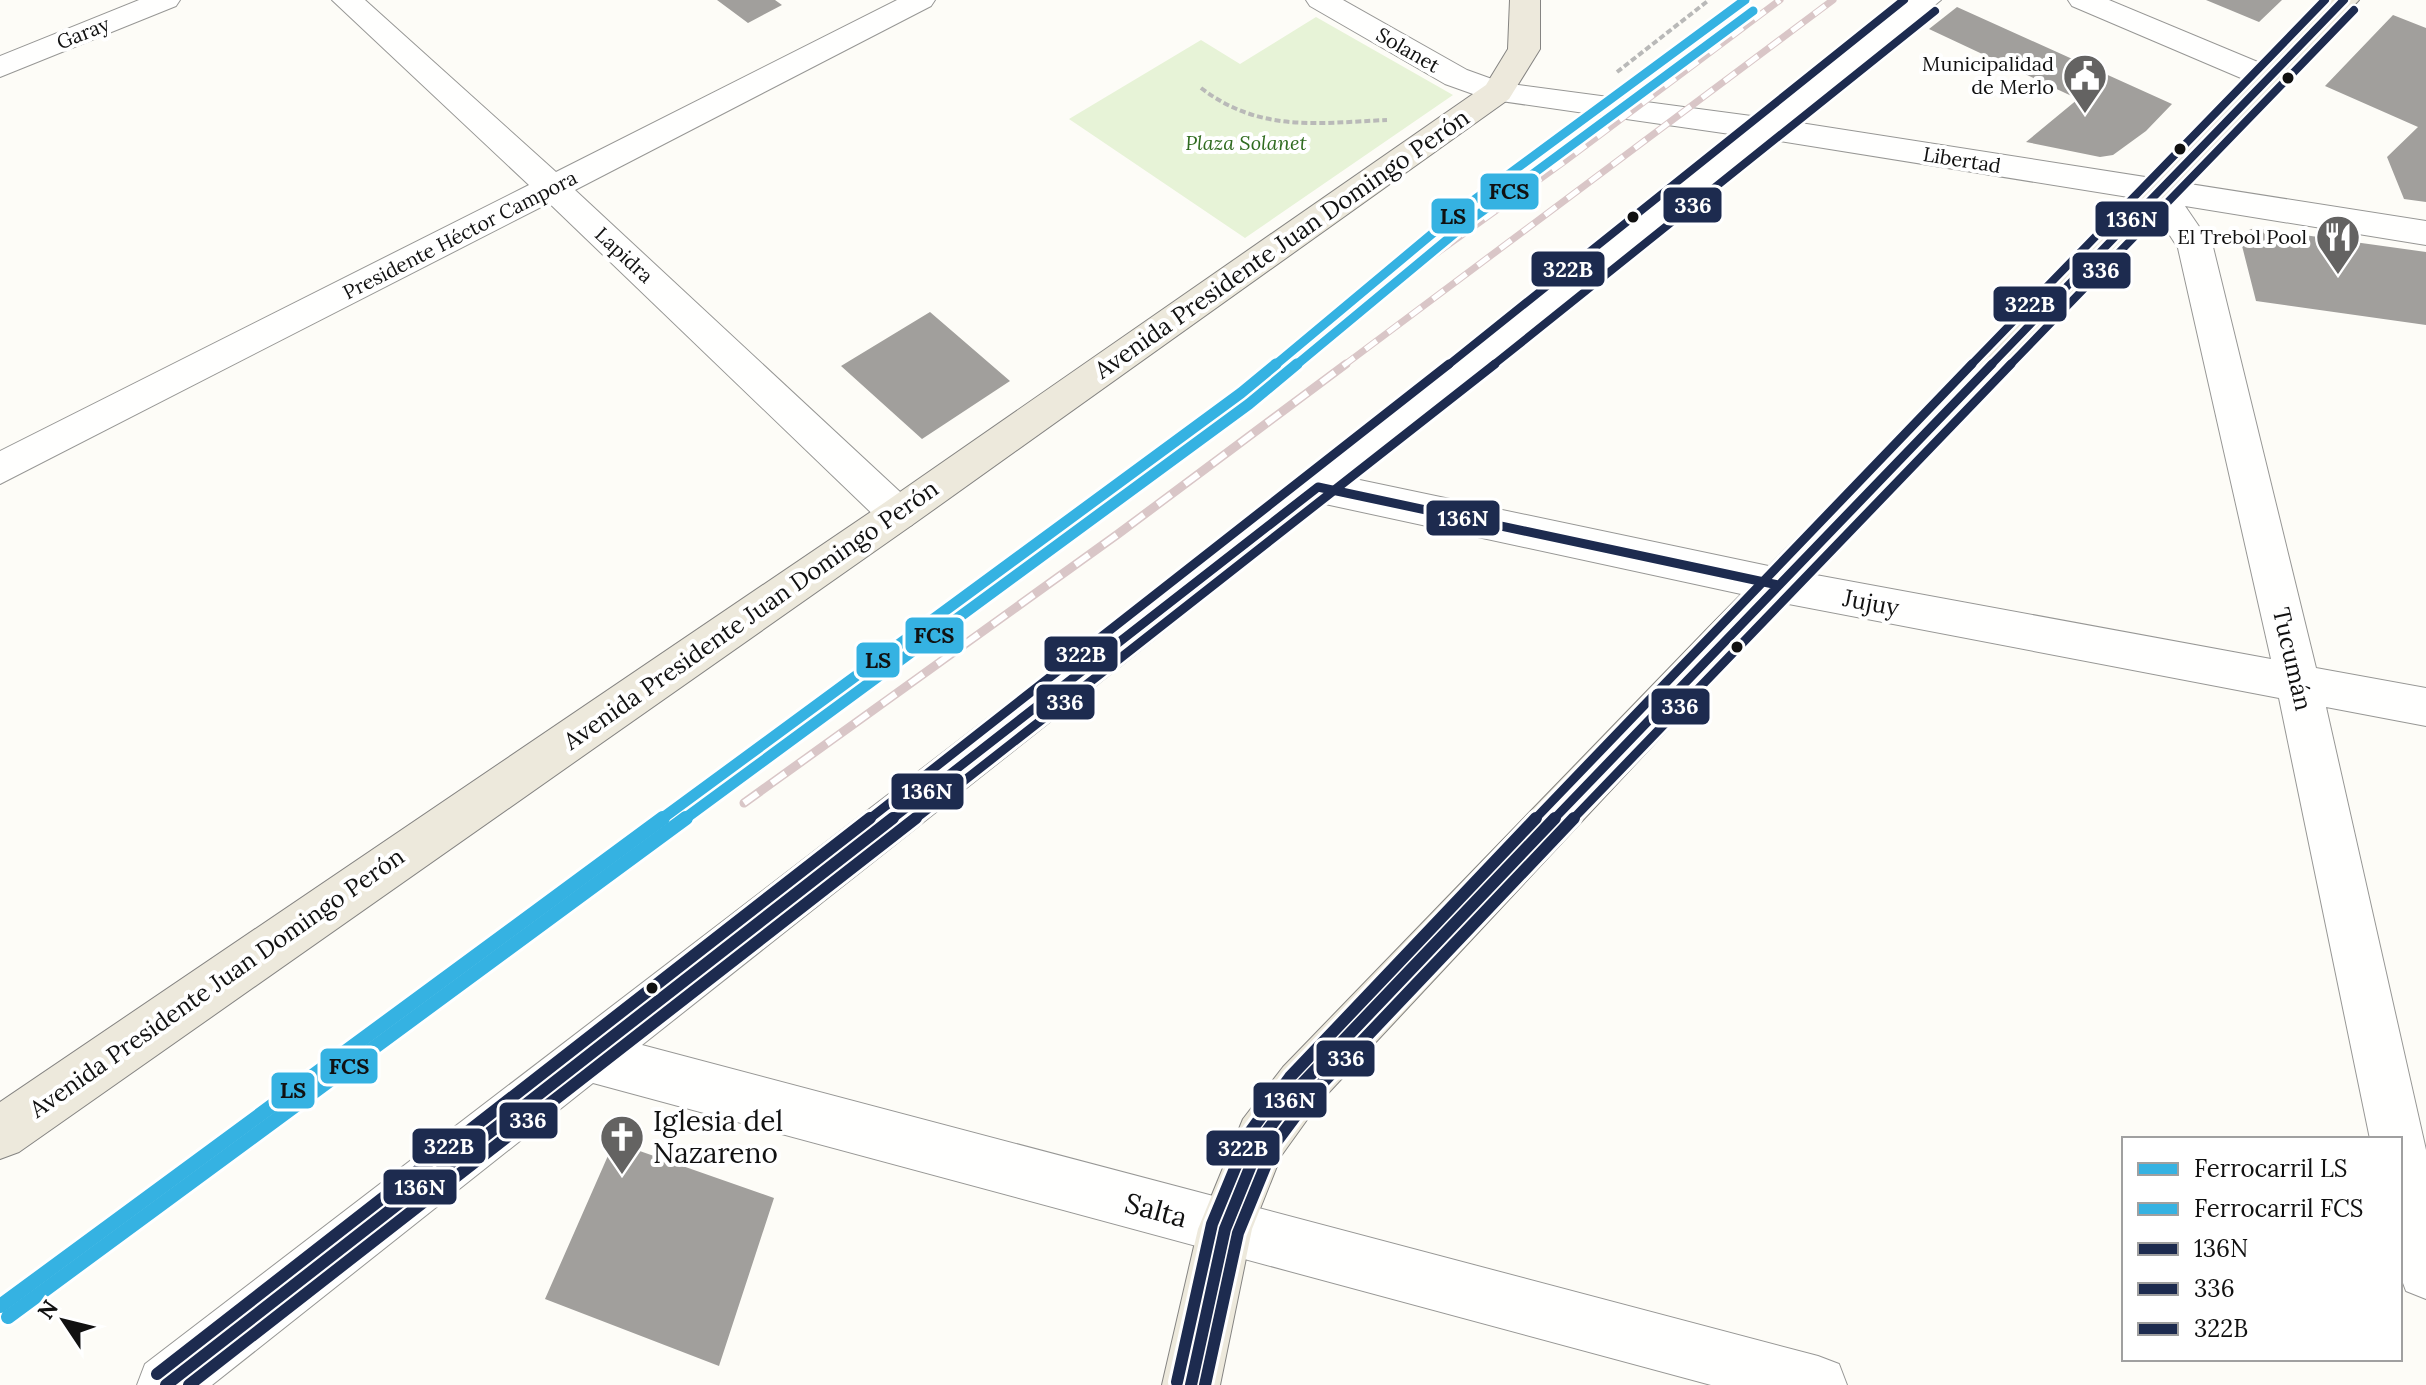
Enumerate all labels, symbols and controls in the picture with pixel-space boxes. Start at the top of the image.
street label: Garay [53,11,113,54]
street label: Solanet [1372,21,1445,78]
place label: Municipalidad de Merlo [1922,51,2054,99]
public building icon: Municipalidad de Merlo [2061,52,2109,115]
unlabelled marker [2280,70,2296,86]
street label: Avenida Presidente Juan Domingo Perón [1087,102,1475,386]
park label: Plaza Solanet [1185,130,1308,155]
street label: Libertad [1921,141,2003,178]
unlabelled marker [2172,141,2188,157]
street label: Presidente Héctor Campora [339,165,581,305]
line badge: FCS [1479,172,1540,211]
text: FCS [1489,177,1529,205]
line badge: 336 [1662,186,1723,224]
text: 336 [1674,191,1712,219]
line badge: LS [1430,197,1476,235]
line badge: 136N [2094,200,2170,238]
text: LS [1440,202,1466,230]
text: 136N [2107,205,2157,233]
unlabelled marker [1625,209,1641,225]
restaurant icon: El Trebol Pool [2314,213,2362,276]
street label: Lapidra [590,221,659,288]
place label: El Trebol Pool [2177,224,2307,249]
line badge: 322B [1530,250,1606,288]
line badge: 336 [2071,251,2132,290]
text: 322B [1543,255,1593,283]
text: 336 [2082,256,2120,284]
line badge: 322B [1992,285,2068,323]
text: 322B [2005,290,2055,318]
street label: Avenida Presidente Juan Domingo Perón [556,473,944,757]
line badge: 136N [1425,499,1501,537]
text: 136N [1438,504,1488,532]
street label: Jujuy [1839,582,1902,623]
street label: Tucumán [2266,604,2319,713]
line badge: FCS [904,616,965,655]
text: FCS [914,621,954,649]
line badge: 322B [1043,635,1119,673]
unlabelled marker [1729,639,1745,655]
text: 322B [1056,640,1106,668]
line badge: LS [855,641,901,679]
text: LS [865,646,891,674]
line badge: 336 [1035,683,1096,721]
line badge: 336 [1650,687,1711,726]
text: 336 [1046,688,1084,716]
text: 336 [1661,692,1699,720]
line badge: 136N [890,772,965,811]
text: 136N [902,777,952,805]
street label: Avenida Presidente Juan Domingo Perón [22,841,410,1125]
unlabelled marker [644,980,660,996]
line badge: 336 [1315,1039,1376,1078]
text: 336 [1327,1044,1365,1072]
line badge: FCS [319,1047,379,1085]
text: FCS [329,1052,369,1080]
line badge: LS [270,1071,316,1110]
text: LS [280,1076,306,1104]
line badge: 136N [1252,1081,1328,1119]
text: 136N [1265,1086,1315,1114]
line badge: 336 [498,1101,559,1140]
place label: Iglesia del Nazareno [653,1103,783,1171]
text: 336 [509,1106,547,1134]
church icon: Iglesia del Nazareno [598,1113,646,1176]
line badge: 322B [411,1127,487,1165]
line badge: 322B [1205,1129,1281,1167]
text: 322B [424,1132,474,1160]
text: 322B [1218,1134,1268,1162]
legend [2122,1137,2402,1361]
text: Ferrocarril LS [2194,1153,2347,1184]
line badge: 136N [382,1168,458,1206]
text: 136N [395,1173,445,1201]
street label: Salta [1121,1184,1191,1236]
text: Ferrocarril FCS [2194,1193,2363,1224]
text: 136N [2194,1233,2248,1264]
text: 336 [2194,1273,2235,1304]
north arrow [24,1281,104,1361]
text: N [31,1295,64,1325]
text: 322B [2194,1313,2248,1344]

